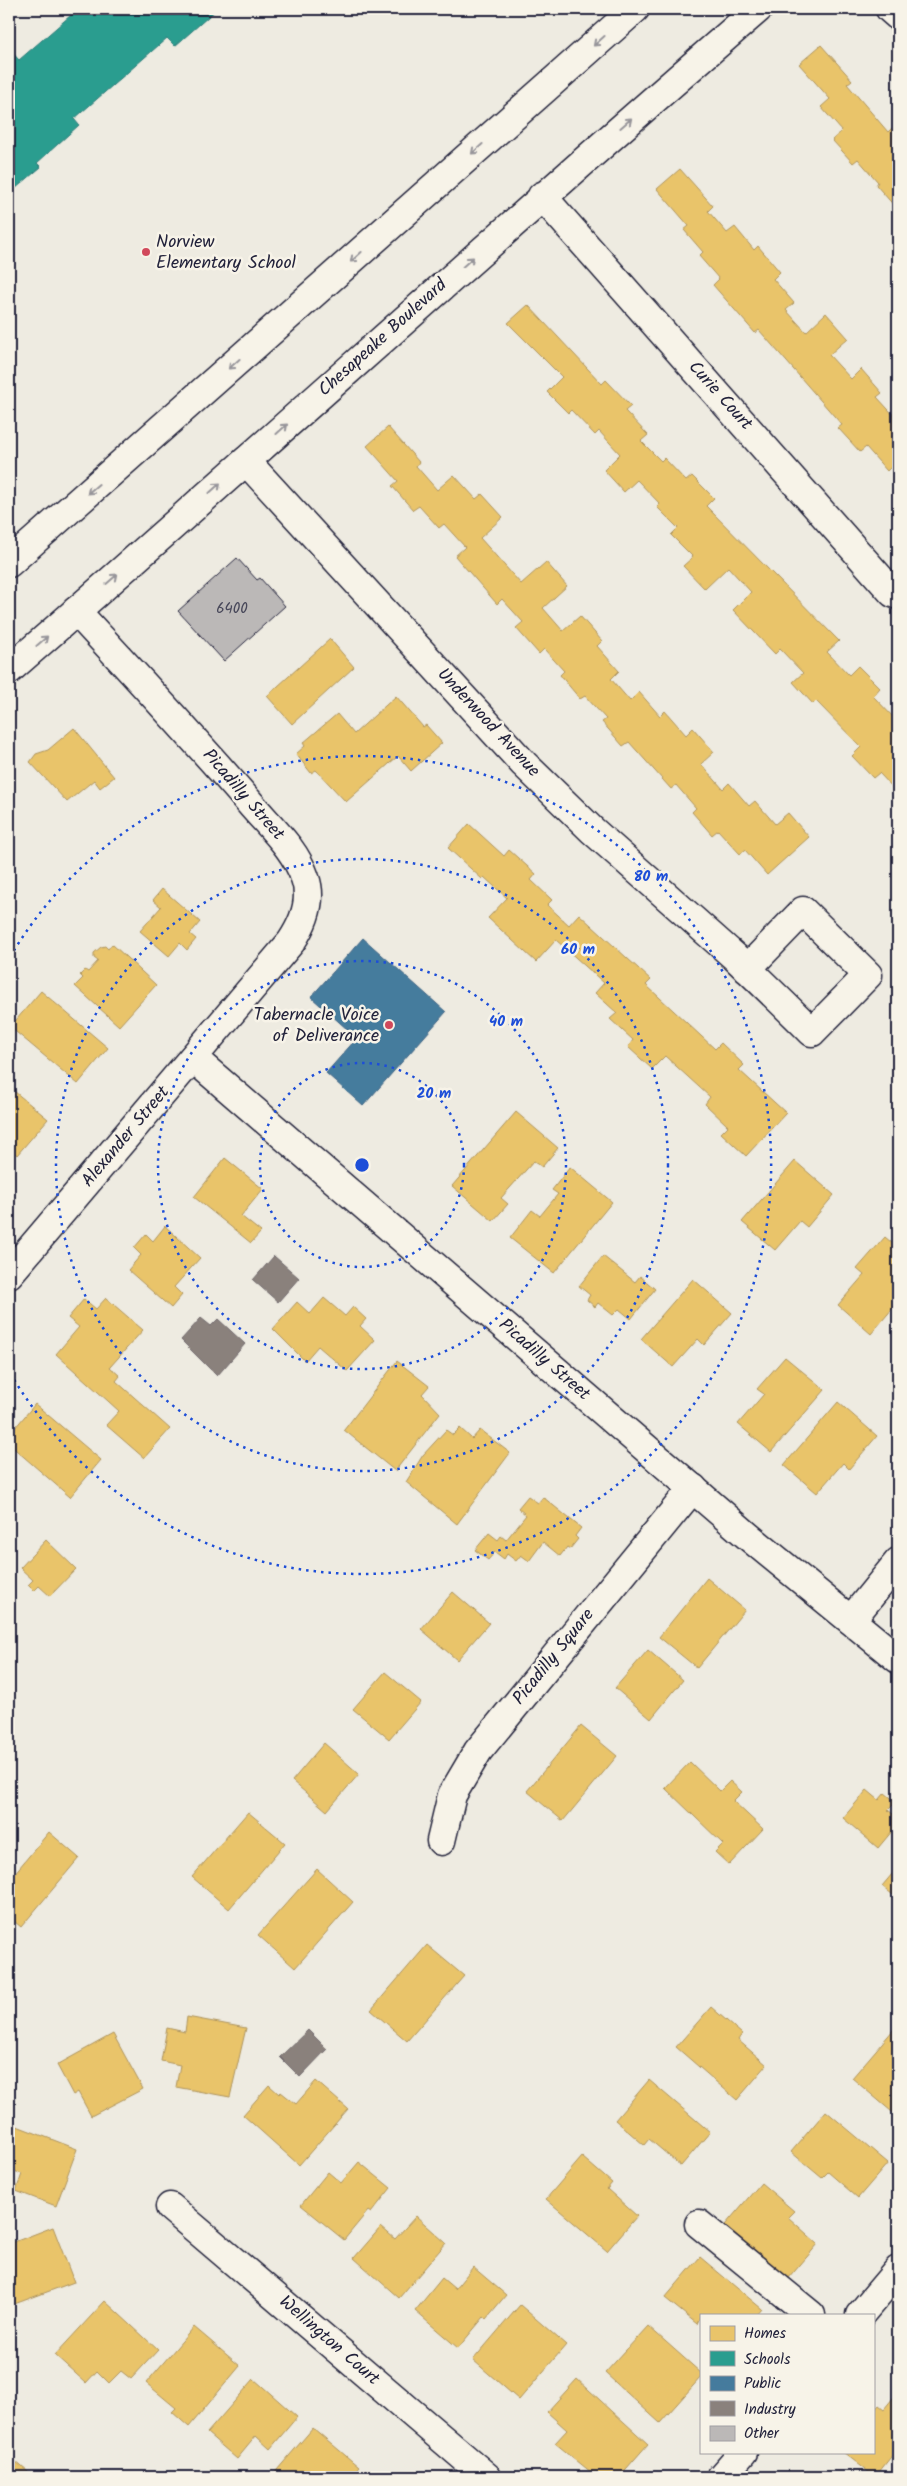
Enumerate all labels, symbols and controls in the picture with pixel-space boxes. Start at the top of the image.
one-way arrow [592,35,605,47]
one-way arrow [619,118,632,129]
one-way arrow [471,143,484,155]
place label: Norview Elementary School [156,228,297,278]
marker: Norview Elementary School [140,246,152,258]
one-way arrow [349,251,362,263]
one-way arrow [462,256,475,268]
street label: Chesapeake Boulevard [312,271,455,404]
street label: Curie Court [681,355,760,438]
one-way arrow [228,359,241,370]
one-way arrow [275,423,288,434]
one-way arrow [209,482,222,494]
one-way arrow [86,483,99,495]
one-way arrow [106,574,119,585]
house number: 6400 [216,597,248,621]
one-way arrow [36,635,49,646]
street label: Underwood Avenue [429,662,547,784]
street label: Picadilly Street [195,743,292,848]
text: 80 m [634,865,668,889]
text: 60 m [561,938,595,962]
place label: Tabernacle Voice of Deliverance [254,1001,379,1051]
text: 40 m [489,1010,523,1034]
marker: Tabernacle Voice of Deliverance [383,1019,395,1031]
street label: Alexander Street [75,1079,178,1194]
text: 20 m [417,1082,451,1106]
centre of rings [353,1156,371,1174]
street label: Picadilly Street [492,1312,597,1409]
street label: Picadilly Square [506,1602,602,1712]
street label: Wellington Court [272,2289,387,2394]
legend [700,2314,874,2454]
text: Homes [744,2322,787,2346]
text: Schools [744,2348,791,2372]
text: Public [744,2372,781,2396]
text: Industry [744,2398,797,2422]
text: Other [744,2422,780,2446]

